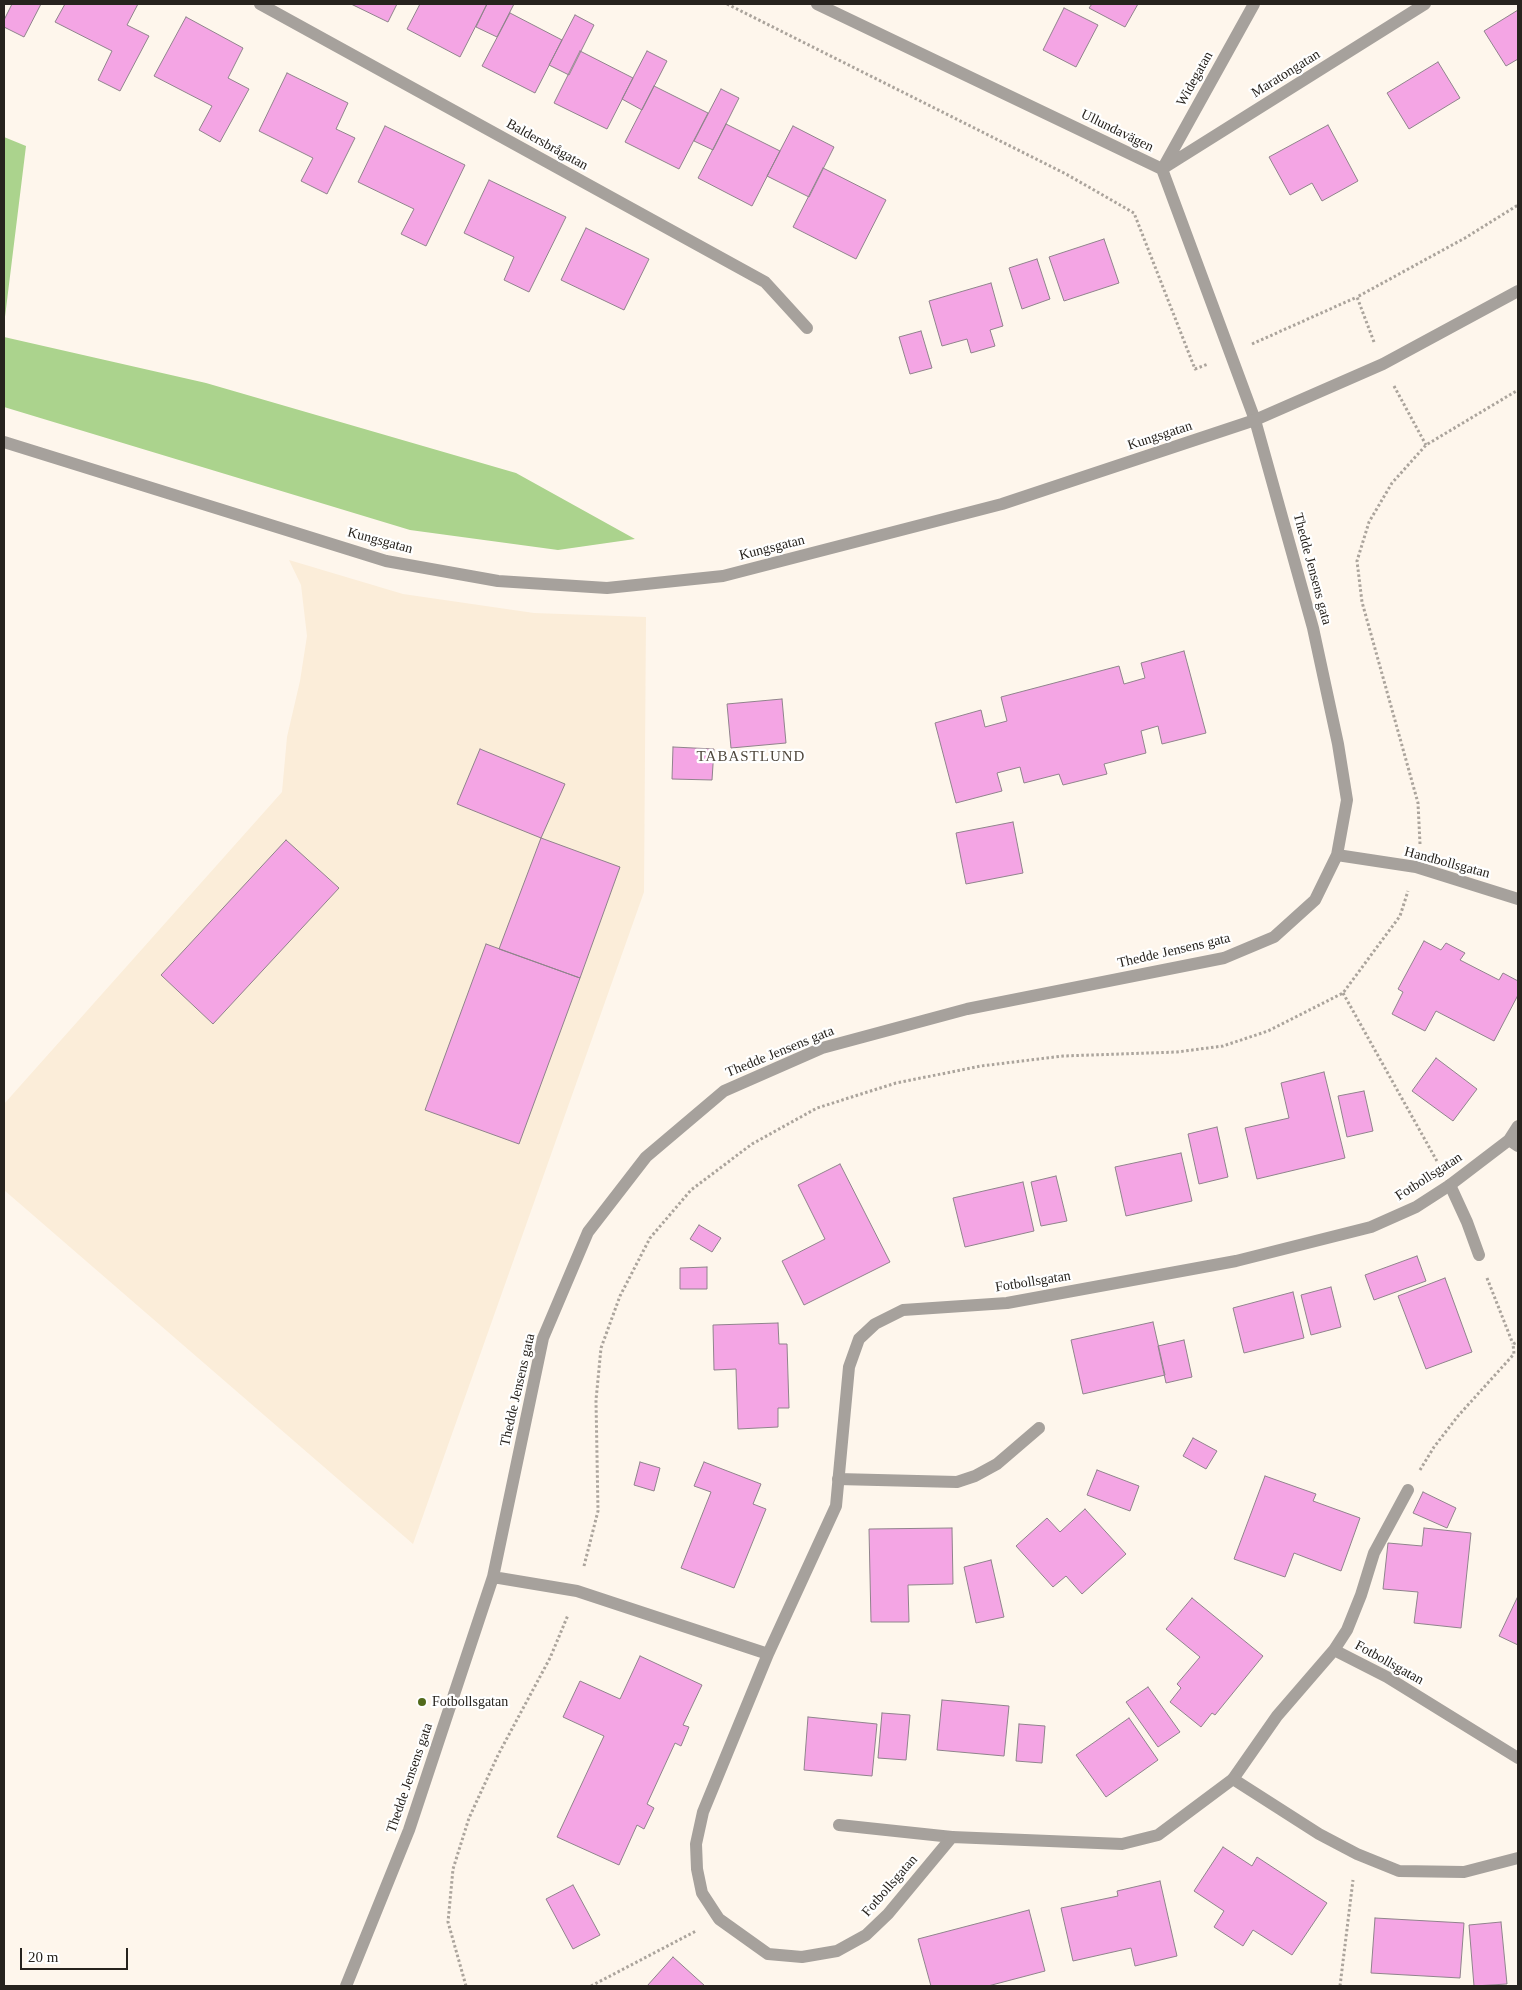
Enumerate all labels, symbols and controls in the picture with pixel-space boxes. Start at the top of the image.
street label: Maratongatan [1249,46,1323,102]
street label: Widegatan [1173,49,1217,109]
street label: Ullundavägen [1078,106,1156,156]
street label: Baldersbrågatan [503,116,591,174]
street label: Kungsgatan [1126,418,1194,454]
street label: Thedde Jensens gata [1289,511,1335,627]
street label: Kungsgatan [346,524,414,558]
street label: Kungsgatan [738,532,806,564]
district label: TABASTLUND [695,748,807,766]
street label: Handbollsgatan [1402,844,1492,882]
street label: Thedde Jensens gata [1116,930,1232,972]
street label: Thedde Jensens gata [724,1023,836,1081]
street label: Fotbollsgatan [1392,1149,1466,1205]
street label: Fotbollsgatan [994,1268,1072,1296]
street label: Thedde Jensens gata [497,1332,539,1448]
street label: Fotbollsgatan [1352,1637,1426,1689]
place label: Fotbollsgatan [432,1694,508,1710]
marker: Fotbollsgatan [416,1696,428,1708]
street label: Thedde Jensens gata [383,1721,437,1835]
street label: Fotbollsgatan [859,1852,921,1920]
scale bar [22,1938,130,1970]
text: 20 m [28,1949,58,1965]

